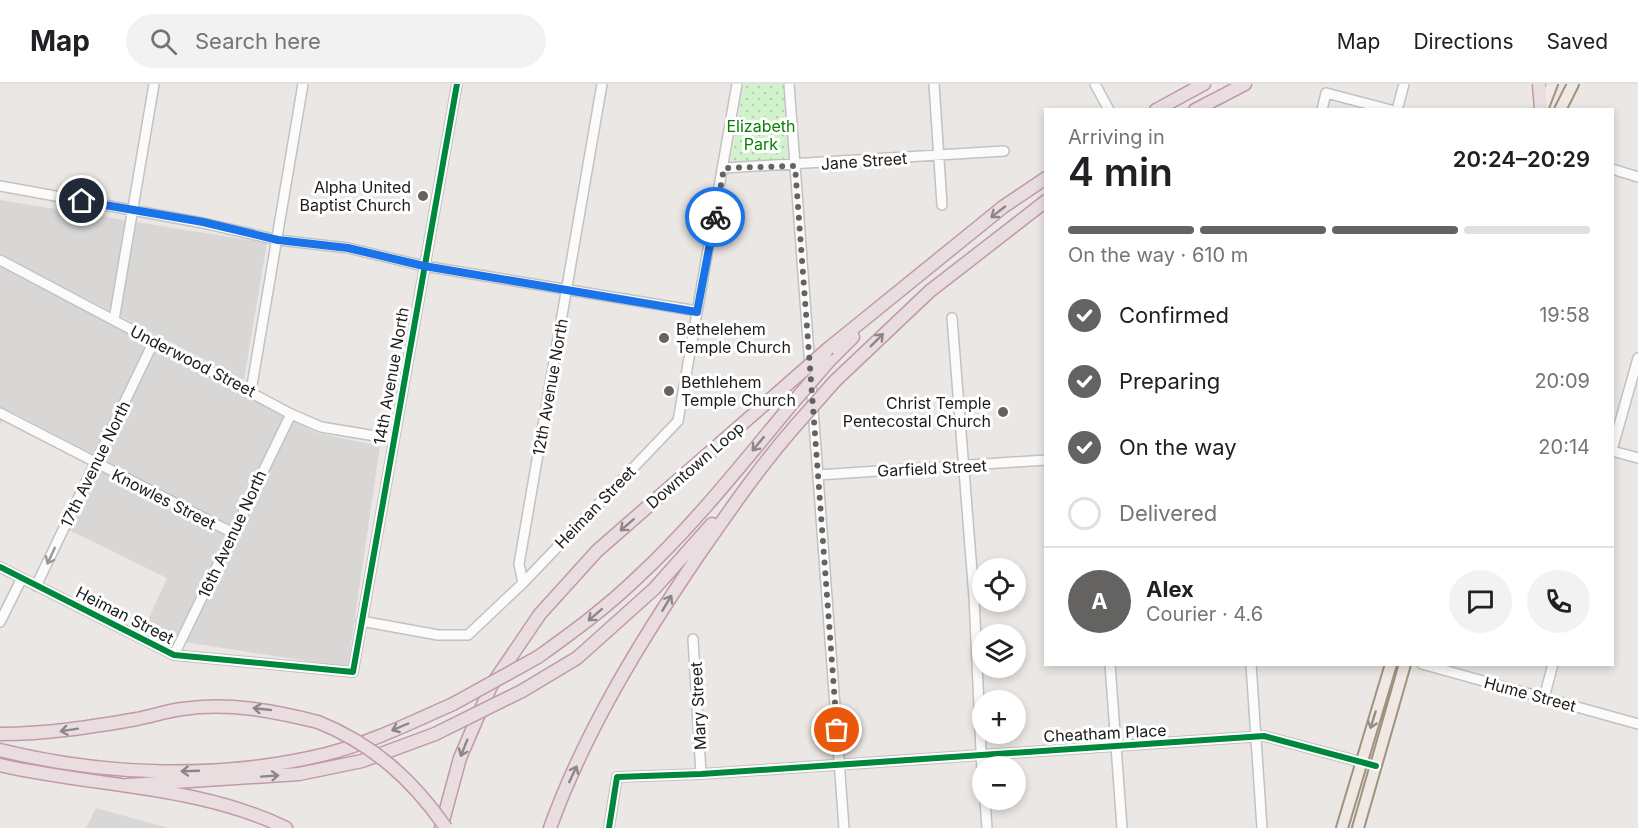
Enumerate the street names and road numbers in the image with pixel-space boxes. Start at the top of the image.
street label: Jane Street [820,148,908,174]
street label: 14th Avenue North [369,306,413,446]
street label: 12th Avenue North [528,317,572,457]
street label: Underwood Street [127,321,259,401]
street label: 17th Avenue North [56,398,134,530]
street label: Downtown Loop [642,417,748,513]
street label: Garfield Street [877,455,987,481]
street label: Heiman Street [551,461,639,553]
street label: Knowles Street [109,464,219,534]
street label: 16th Avenue North [194,467,270,601]
street label: Heiman Street [73,582,177,648]
street label: Mary Street [686,661,710,751]
street label: Hume Street [1482,672,1578,716]
street label: Cheatham Place [1043,720,1167,746]

